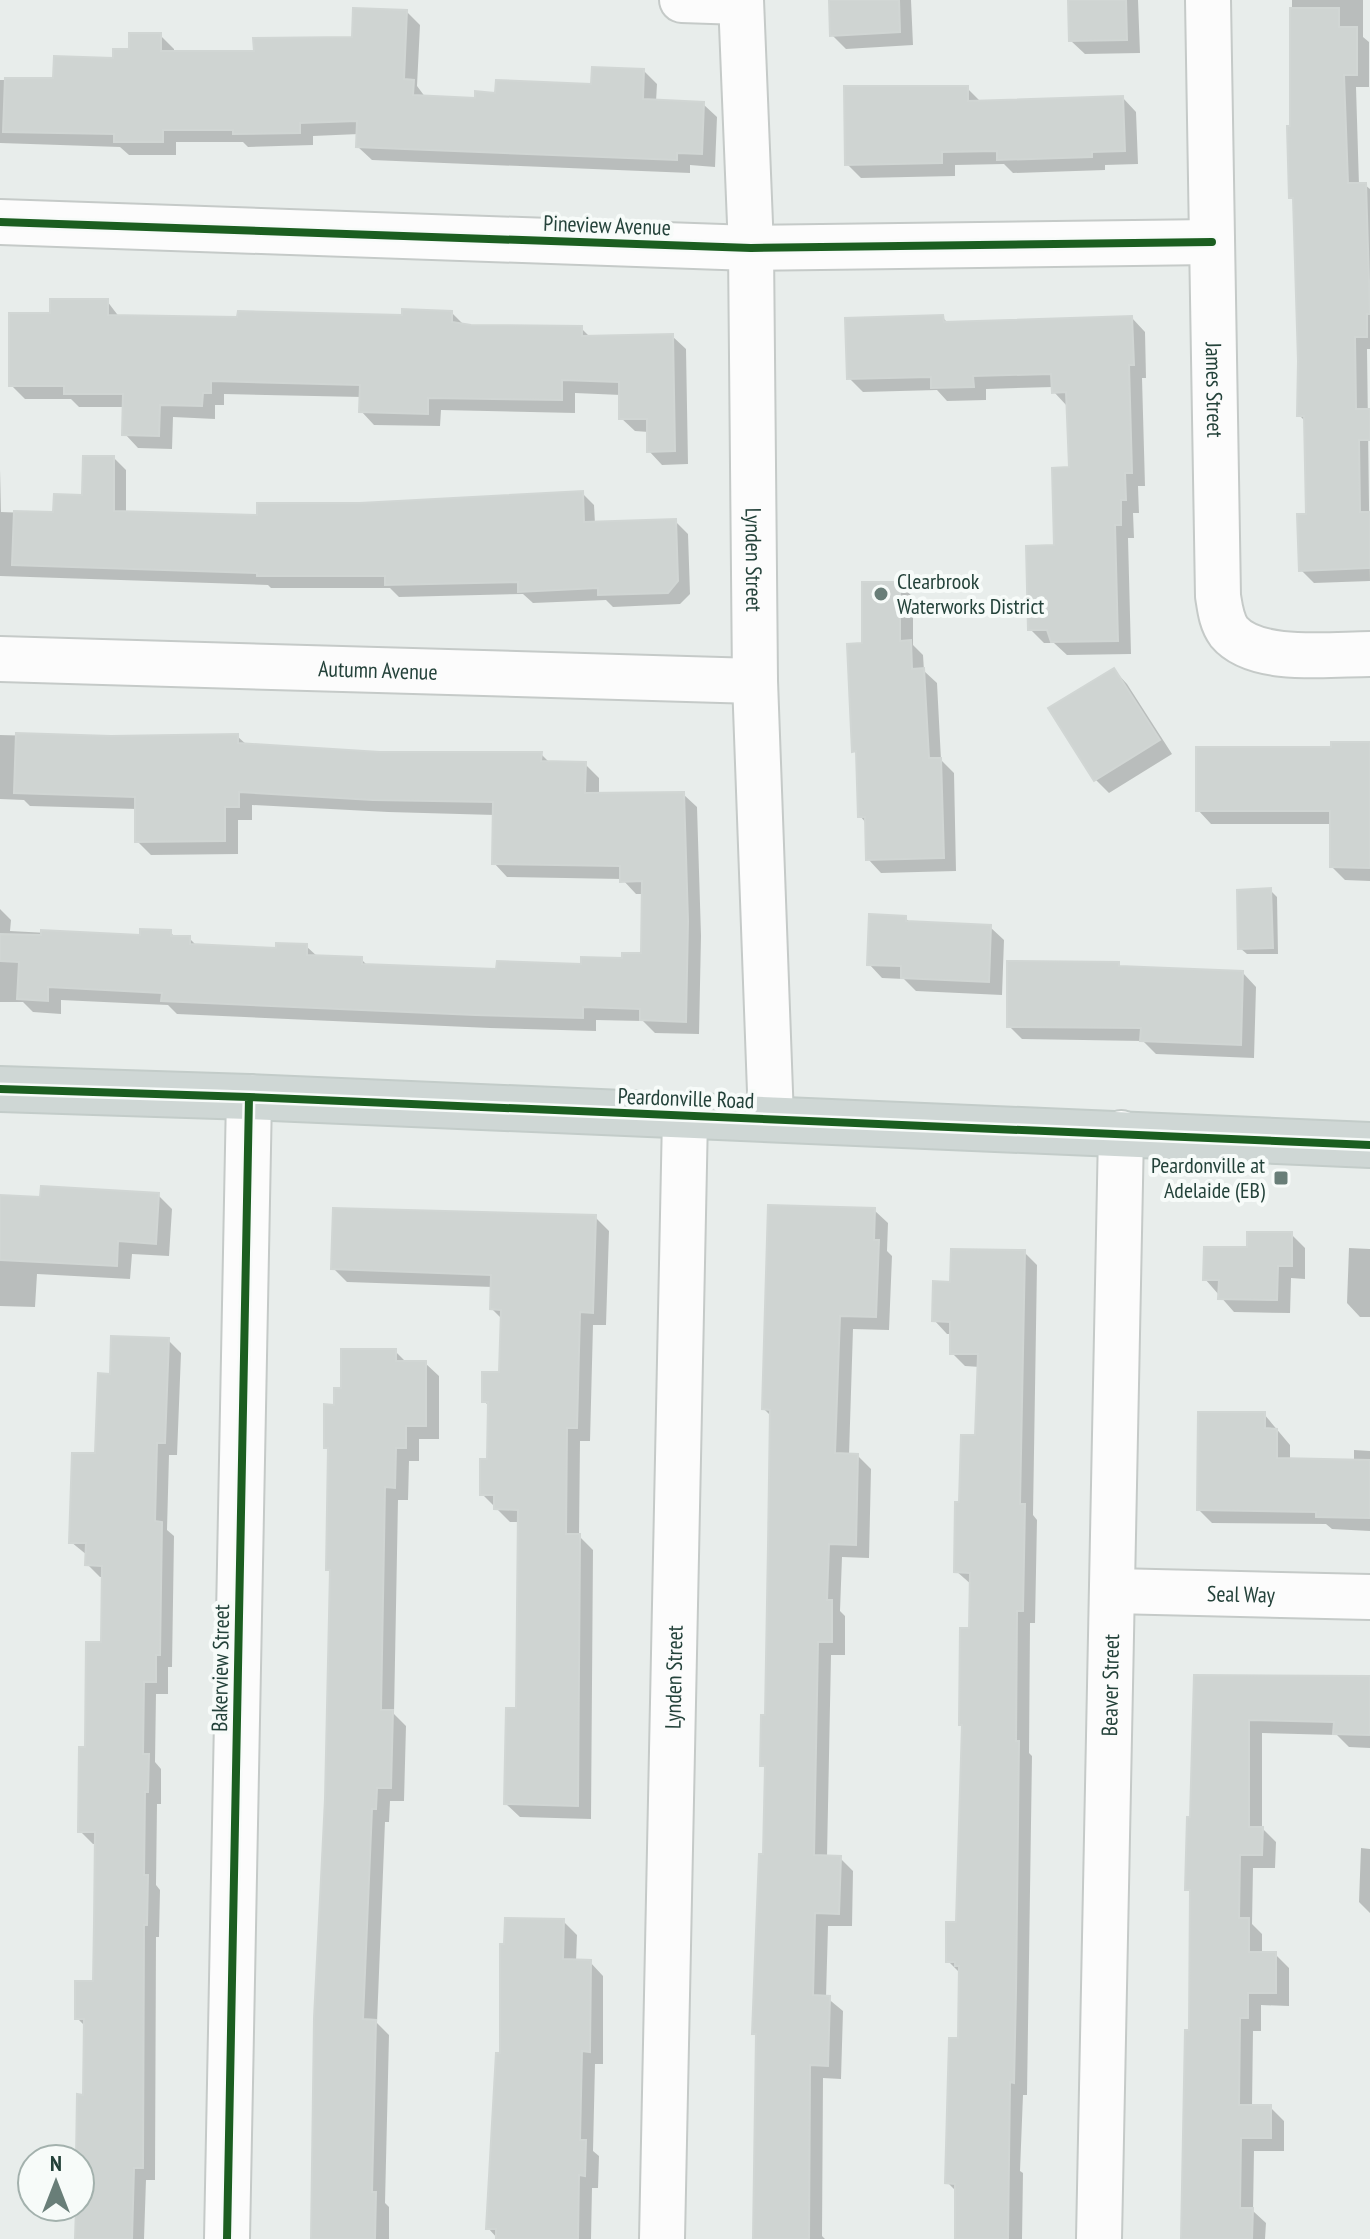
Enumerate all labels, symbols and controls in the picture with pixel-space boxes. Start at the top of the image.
street label: Pineview Avenue [543,209,671,241]
street label: James Street [1200,341,1229,438]
street label: Lynden Street [739,508,768,612]
place label: Clearbrook Waterworks District [897,567,1044,620]
marker: Clearbrook Waterworks District [872,585,890,603]
street label: Autumn Avenue [318,654,438,686]
street label: Peardonville Road [617,1082,755,1114]
place label: Peardonville at Adelaide (EB) [1151,1151,1266,1204]
marker: Peardonville at Adelaide (EB) [1272,1169,1290,1187]
street label: Seal Way [1207,1579,1276,1609]
street label: Bakerview Street [205,1604,235,1732]
street label: Lynden Street [658,1625,689,1729]
street label: Beaver Street [1095,1634,1125,1736]
north arrow [16,2143,96,2223]
text: N [50,2149,62,2177]

